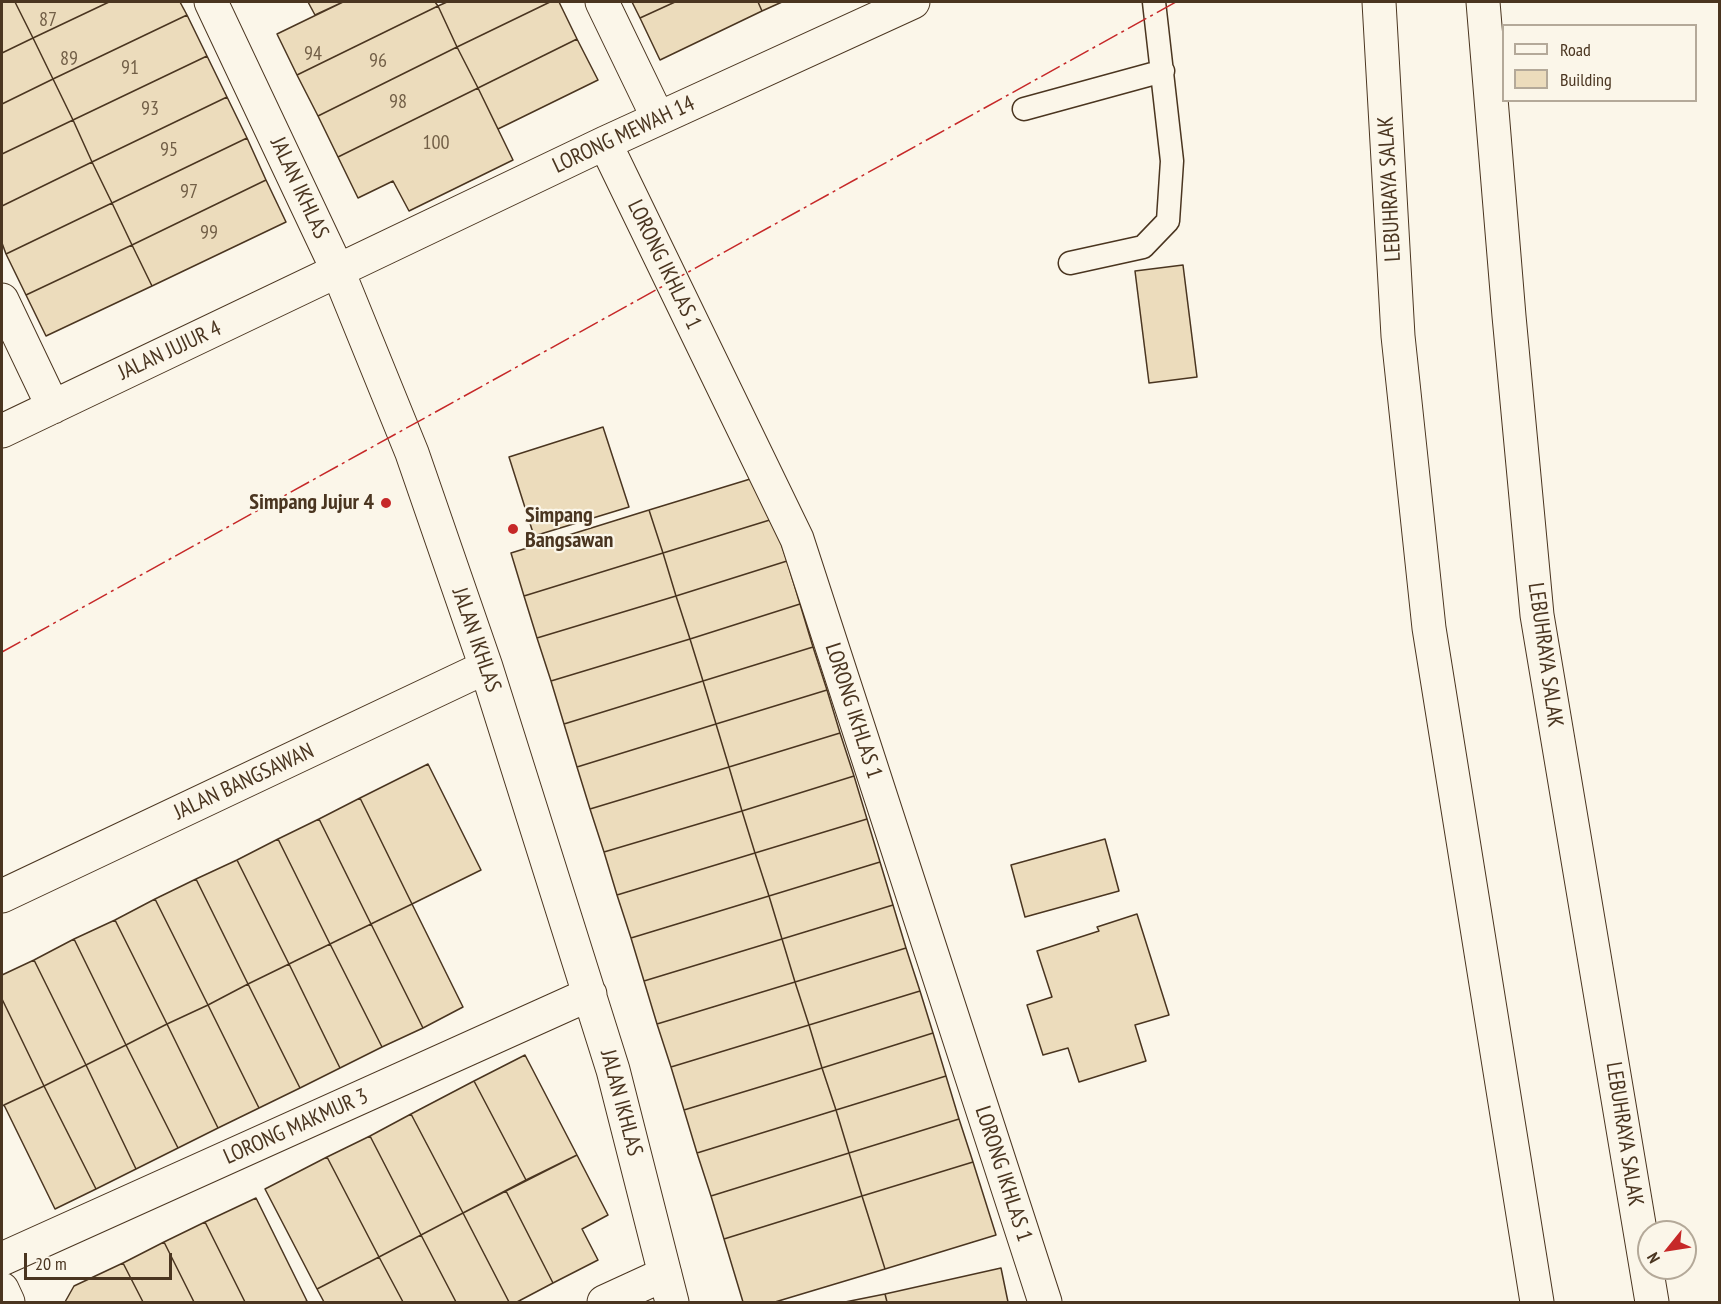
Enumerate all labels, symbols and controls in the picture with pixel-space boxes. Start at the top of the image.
house number: 87 [39,8,57,32]
legend [1502,24,1697,102]
text: Road [1560,38,1591,61]
house number: 94 [304,42,322,66]
house number: 89 [60,47,78,71]
house number: 96 [369,49,387,73]
house number: 91 [121,56,139,80]
text: Building [1560,68,1612,91]
house number: 98 [389,90,407,114]
street label: LORONG MEWAH 14 [549,91,699,179]
house number: 93 [141,97,159,121]
street label: LEBUHRAYA SALAK [1373,116,1407,262]
house number: 100 [423,131,449,155]
street label: JALAN IKHLAS [264,133,334,243]
house number: 95 [160,138,178,162]
house number: 97 [180,180,198,204]
street label: LORONG IKHLAS 1 [621,196,707,334]
house number: 99 [200,221,218,245]
street label: JALAN JUJUR 4 [114,316,226,386]
place label: Simpang Jujur 4 [249,490,374,516]
marker: Simpang Jujur 4 [379,496,393,510]
place label: Simpang Bangsawan [525,503,613,554]
marker: Simpang Bangsawan [506,522,520,536]
street label: LEBUHRAYA SALAK [1522,581,1568,729]
street label: JALAN IKHLAS [446,584,506,696]
street label: LORONG IKHLAS 1 [819,640,887,782]
street label: JALAN BANGSAWAN [170,738,318,826]
street label: JALAN IKHLAS [594,1047,648,1159]
street label: LEBUHRAYA SALAK [1600,1060,1648,1208]
street label: LORONG MAKMUR 3 [220,1083,372,1171]
street label: LORONG IKHLAS 1 [969,1103,1037,1245]
north arrow [1637,1220,1697,1280]
scale bar [27,1241,176,1279]
text: N [1642,1249,1664,1267]
text: 20 m [35,1252,67,1275]

